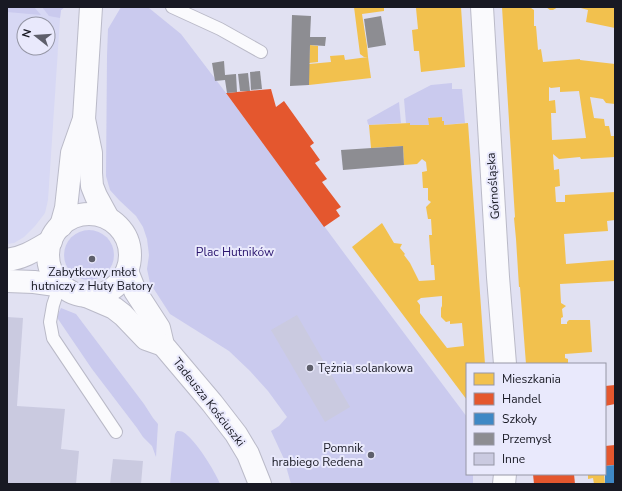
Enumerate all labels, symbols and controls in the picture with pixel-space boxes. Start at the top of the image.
north arrow [16,16,56,56]
text: N [19,27,35,39]
street label: Górnośląska [483,152,503,220]
park label: Plac Hutników [196,244,274,260]
marker: Zabytkowy młot hutniczy z Huty Batory [87,254,97,264]
place label: Zabytkowy młot hutniczy z Huty Batory [31,264,154,294]
street label: Tadeusza Kościuszki [169,354,249,450]
place label: Tężnia solankowa [318,360,413,376]
marker: Tężnia solankowa [305,363,315,373]
legend [466,363,606,475]
text: Mieszkania [502,371,561,387]
text: Handel [502,391,542,407]
text: Szkoły [502,411,538,427]
text: Przemysł [502,431,552,447]
place label: Pomnik hrabiego Redena [272,440,364,470]
marker: Pomnik hrabiego Redena [366,450,376,460]
text: Inne [502,451,525,467]

